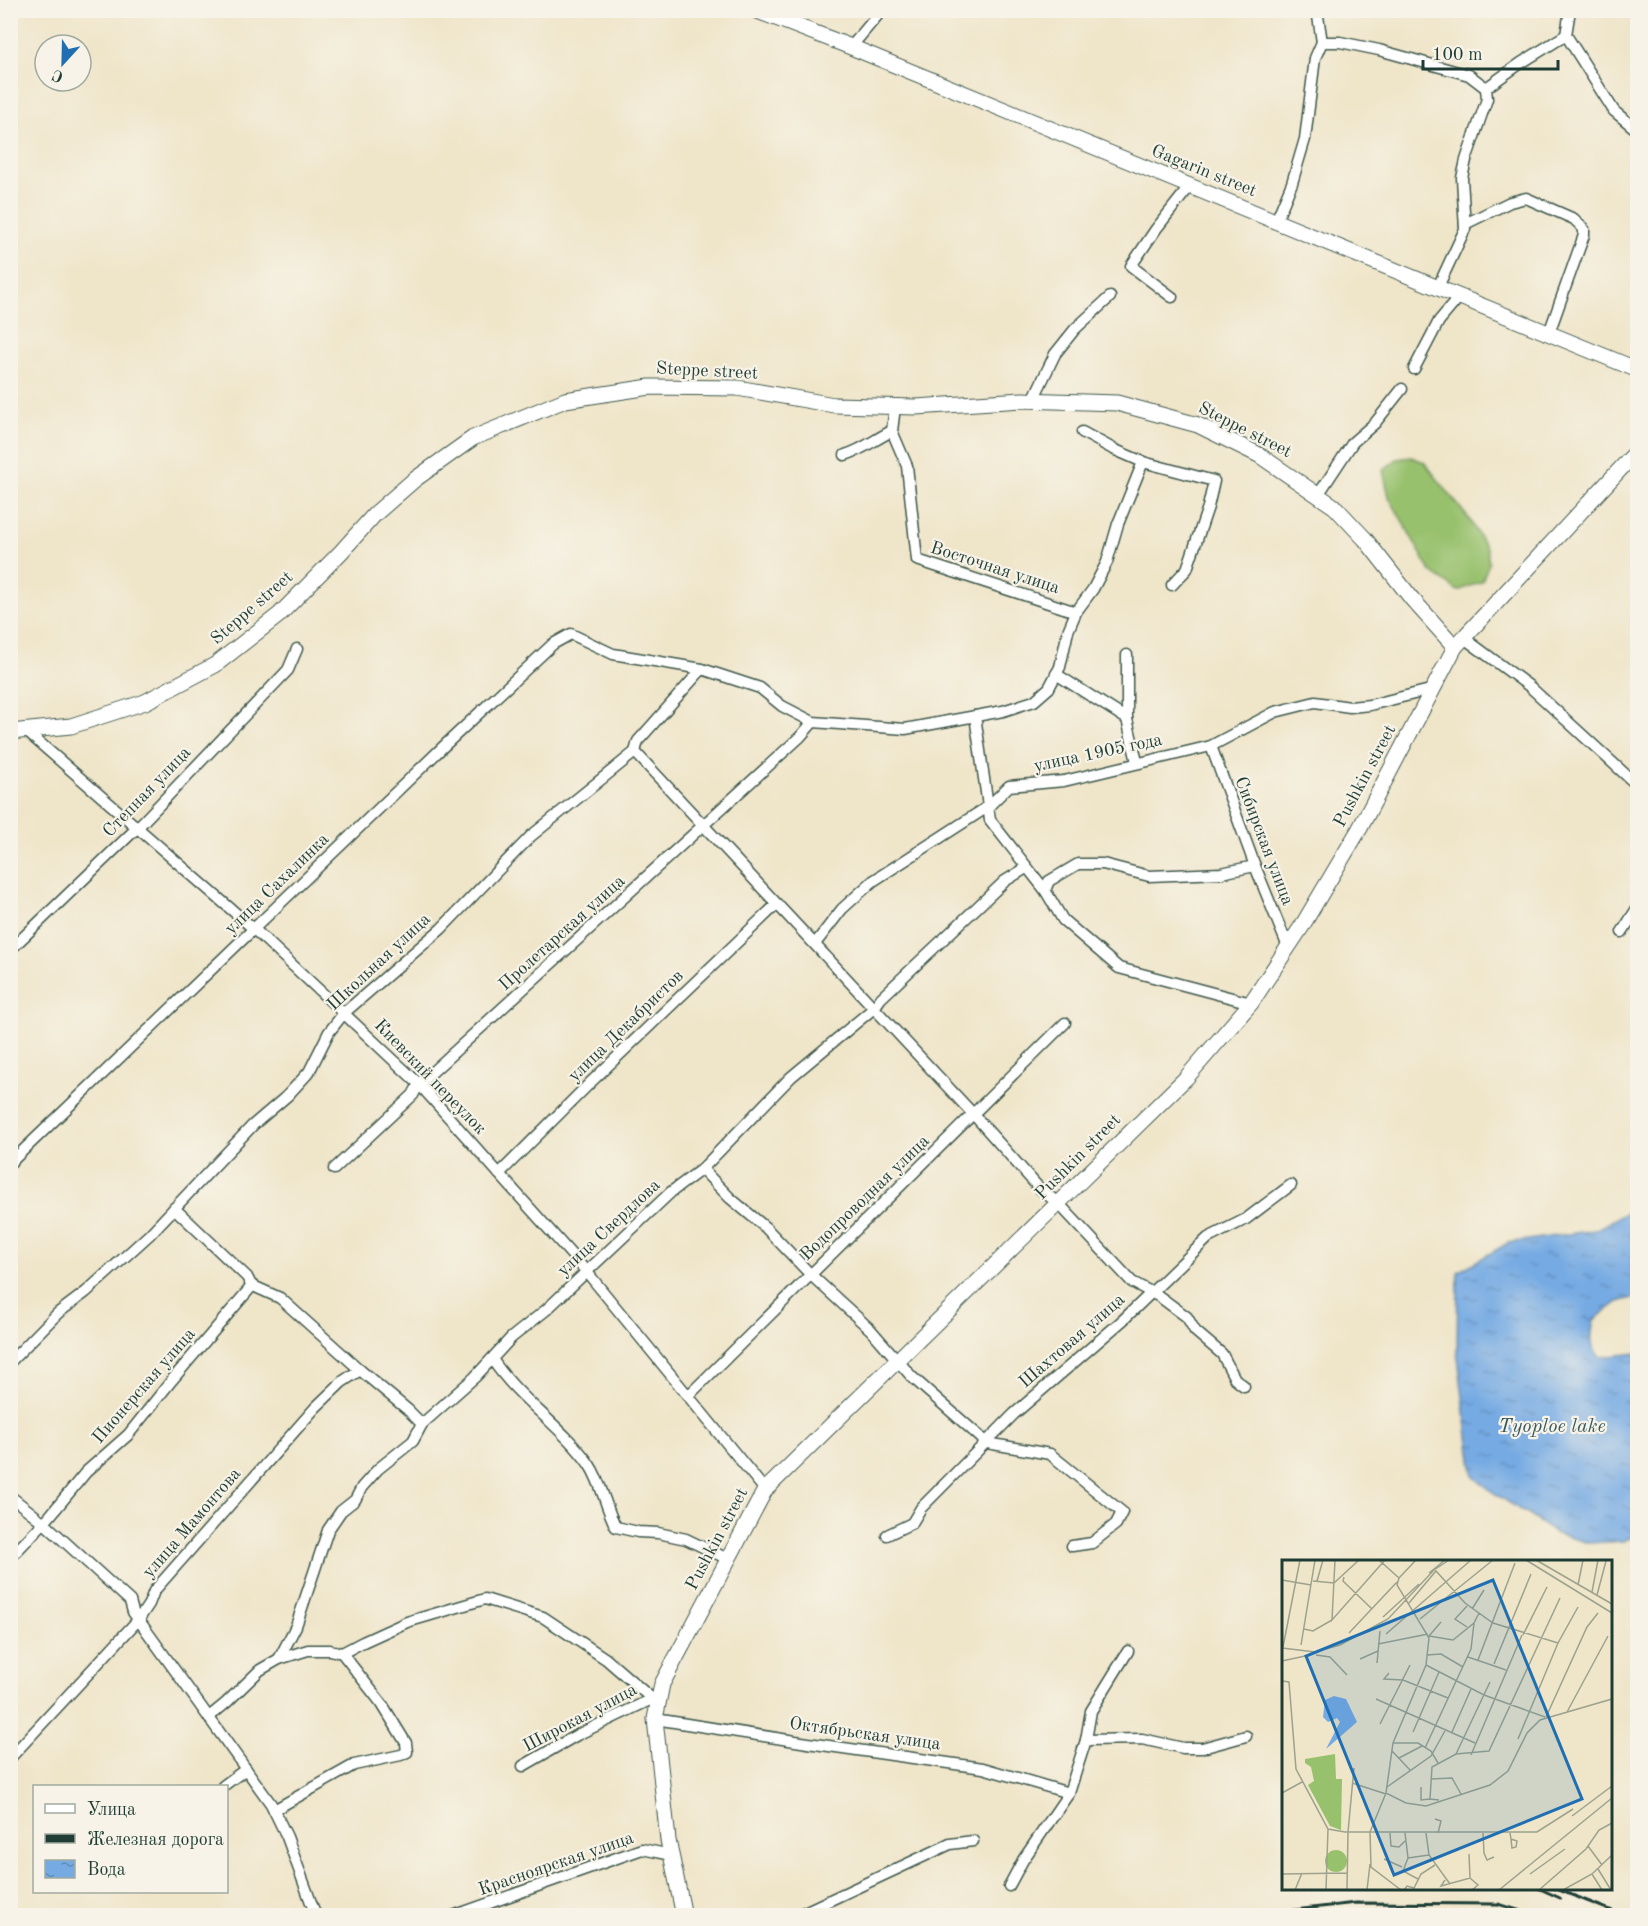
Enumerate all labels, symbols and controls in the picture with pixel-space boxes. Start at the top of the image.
north arrow [33,33,93,93]
scale bar [1423,33,1558,71]
text: 100 m [1432,46,1483,64]
text: С [50,66,66,84]
street label: Gagarin street [1149,142,1259,200]
street label: Steppe street [656,359,758,383]
street label: Steppe street [1195,399,1295,461]
street label: Восточная улица [928,539,1062,597]
street label: Steppe street [208,568,296,648]
street label: Pushkin street [1331,722,1399,830]
street label: улица 1905 года [1032,731,1164,775]
street label: Степная улица [100,743,194,841]
street label: Сибирская улица [1231,774,1297,908]
street label: улица Сахалинка [222,830,333,938]
street label: Пролетарская улица [496,872,629,994]
street label: Школьная улица [324,910,434,1014]
street label: улица Декабристов [565,967,687,1085]
street label: Киевский переулок [371,1016,489,1138]
street label: Pushkin street [1032,1111,1124,1203]
street label: Водопроводная улица [797,1132,933,1264]
street label: улица Свердлова [554,1176,664,1280]
street label: Шахтовая улица [1016,1290,1128,1392]
street label: Пионерская улица [89,1325,199,1447]
water label: Tyoploe lake [1498,1417,1606,1437]
street label: улица Мамонтова [140,1465,245,1581]
street label: Pushkin street [683,1485,751,1593]
inset map [1282,1560,1612,1890]
street label: Широкая улица [520,1680,640,1756]
street label: Октябрьская улица [788,1714,942,1754]
legend [33,1785,228,1893]
text: Улица [87,1801,136,1819]
street label: Красноярская улица [476,1829,636,1899]
text: Железная дорога [87,1831,224,1849]
text: Вода [87,1861,126,1879]

